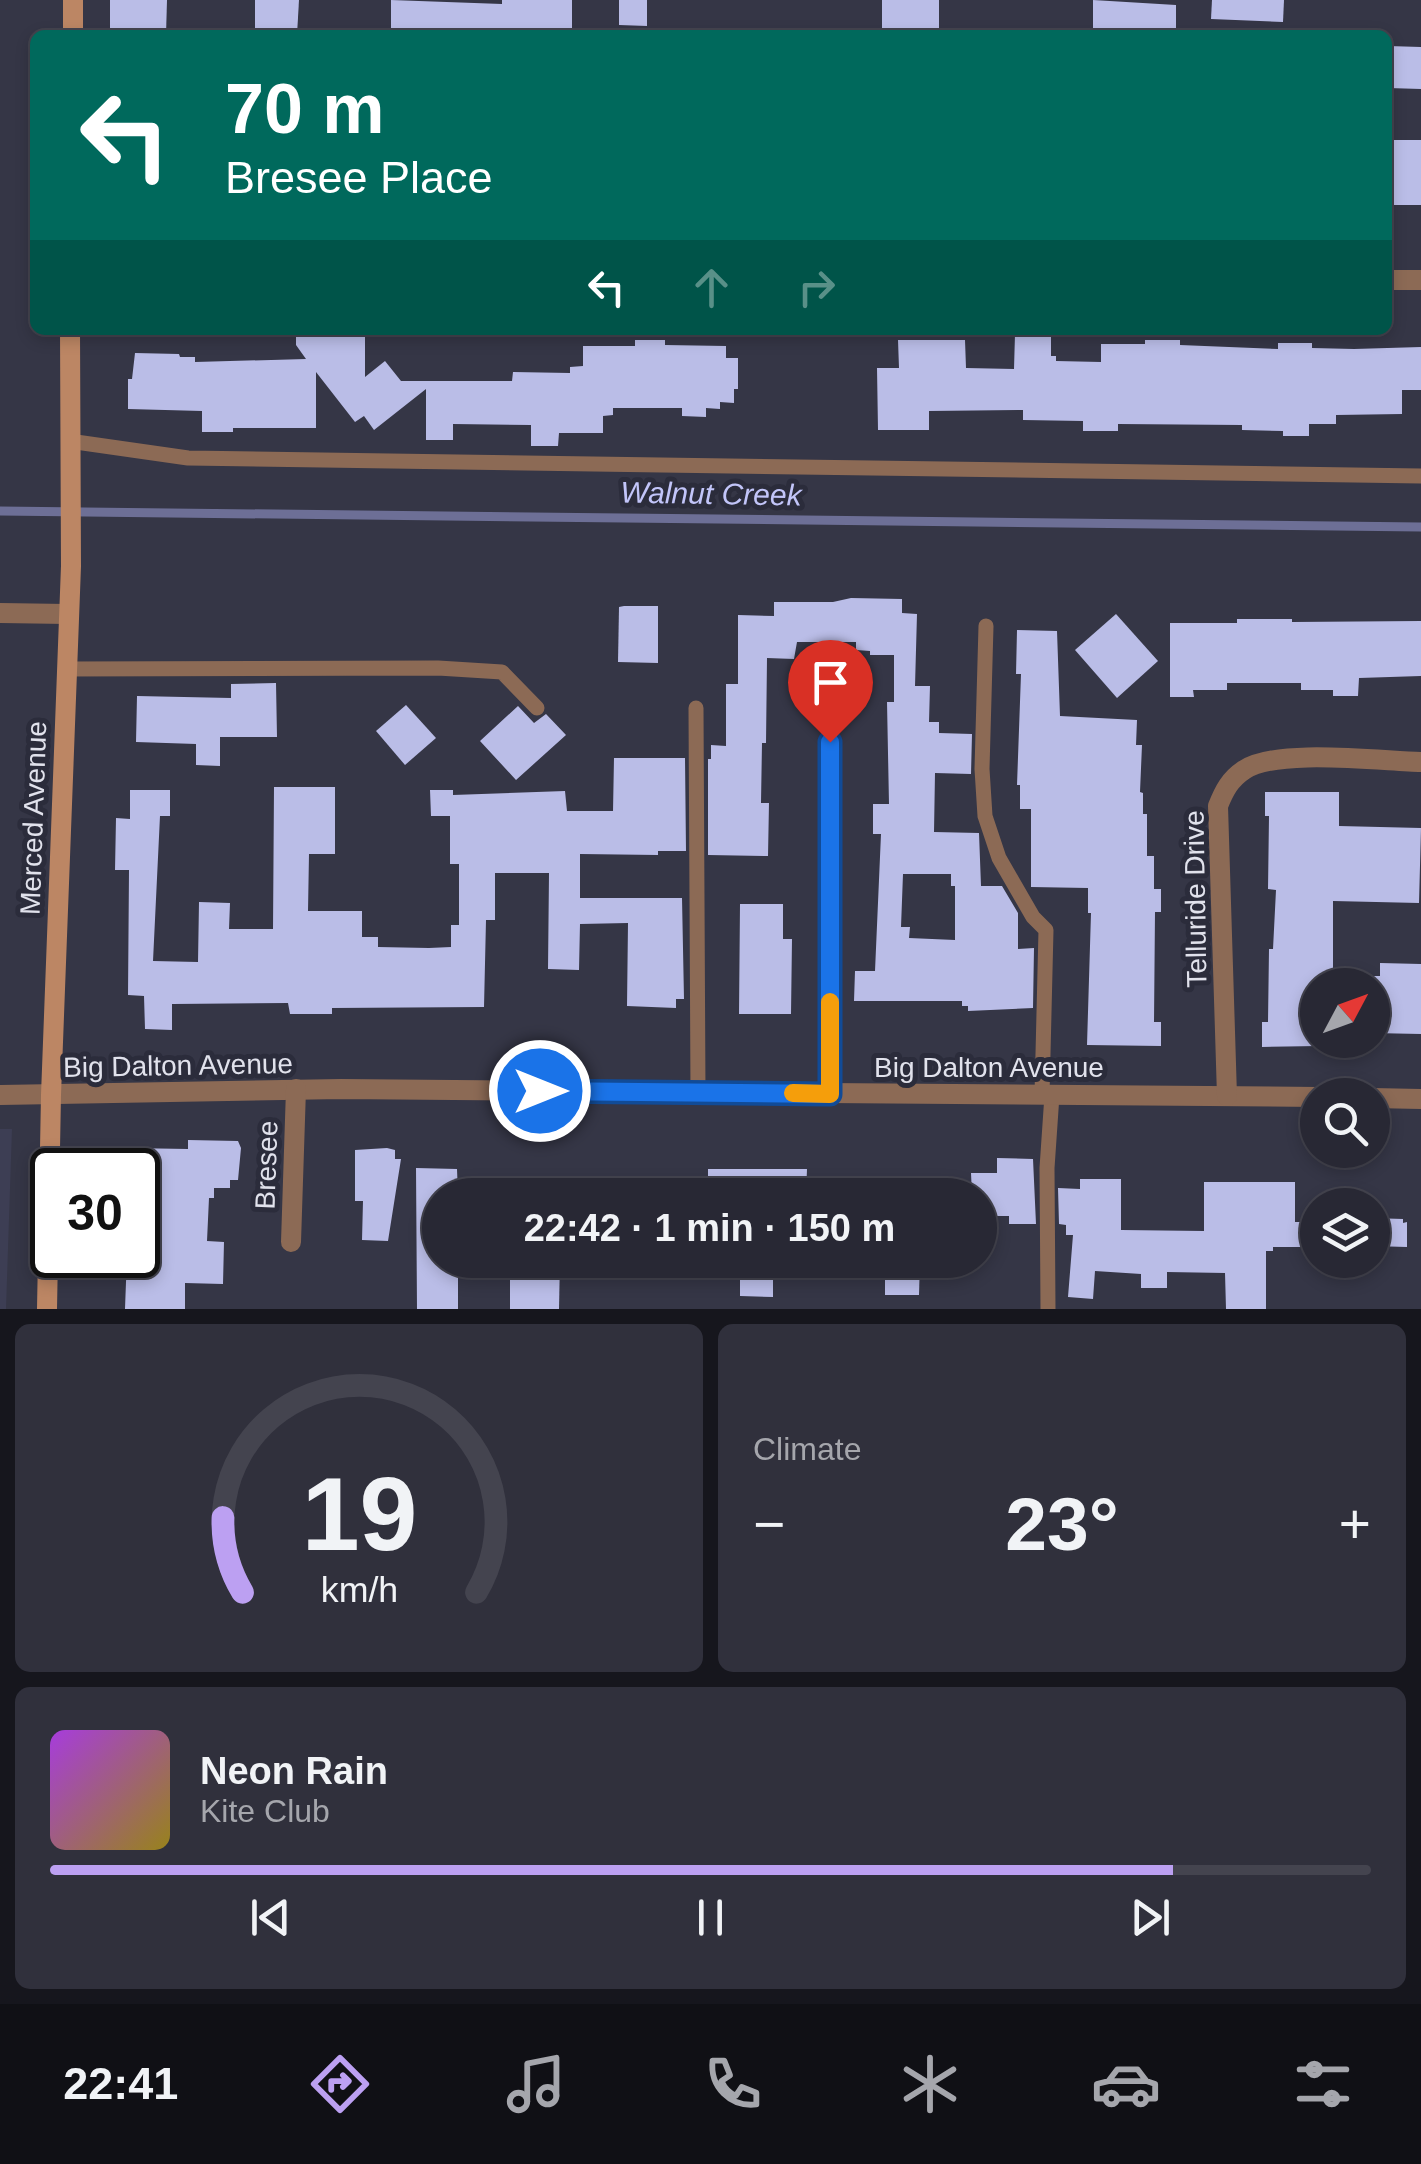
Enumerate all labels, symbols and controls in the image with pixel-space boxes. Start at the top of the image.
icon: left [60,70,190,200]
text: 70 m [225,70,385,148]
text: Bresee Place [225,152,493,203]
icon: left [579,260,634,315]
icon: ahead [684,260,739,315]
icon: right [789,260,844,315]
water label: Walnut Creek [620,475,804,512]
pin [788,640,873,743]
icon: arrive [803,655,858,710]
street label: Merced Avenue [15,721,52,916]
street label: Telluride Drive [1178,810,1213,988]
north arrow [1300,968,1390,1058]
map controls [1300,968,1390,1278]
position arrow [488,1039,592,1143]
street label: Big Dalton Avenue [63,1048,293,1083]
street label: Big Dalton Avenue [874,1052,1104,1083]
button: search [1300,1078,1390,1168]
street label: Bresee [249,1120,284,1210]
speed limit sign: 30 [30,1148,160,1278]
button: layers [1300,1188,1390,1278]
text: 22:42 · 1 min · 150 m [524,1207,895,1249]
text: Climate [753,1431,861,1467]
text: 19 [301,1456,417,1572]
text: 23° [1005,1482,1119,1566]
text: − [753,1493,785,1555]
text: + [1339,1493,1371,1555]
text: km/h [320,1570,398,1610]
text: Neon Rain [200,1750,388,1792]
text: Kite Club [200,1793,330,1829]
icon: previous [243,1890,298,1945]
icon: pause [683,1890,738,1945]
icon: next [1123,1890,1178,1945]
icon: directions [305,2049,375,2119]
icon: music [501,2049,571,2119]
icon: phone [698,2049,768,2119]
icon: climate [895,2049,965,2119]
icon: car [1091,2049,1161,2119]
icon: filters [1288,2049,1358,2119]
text: 22:41 [63,2058,178,2109]

